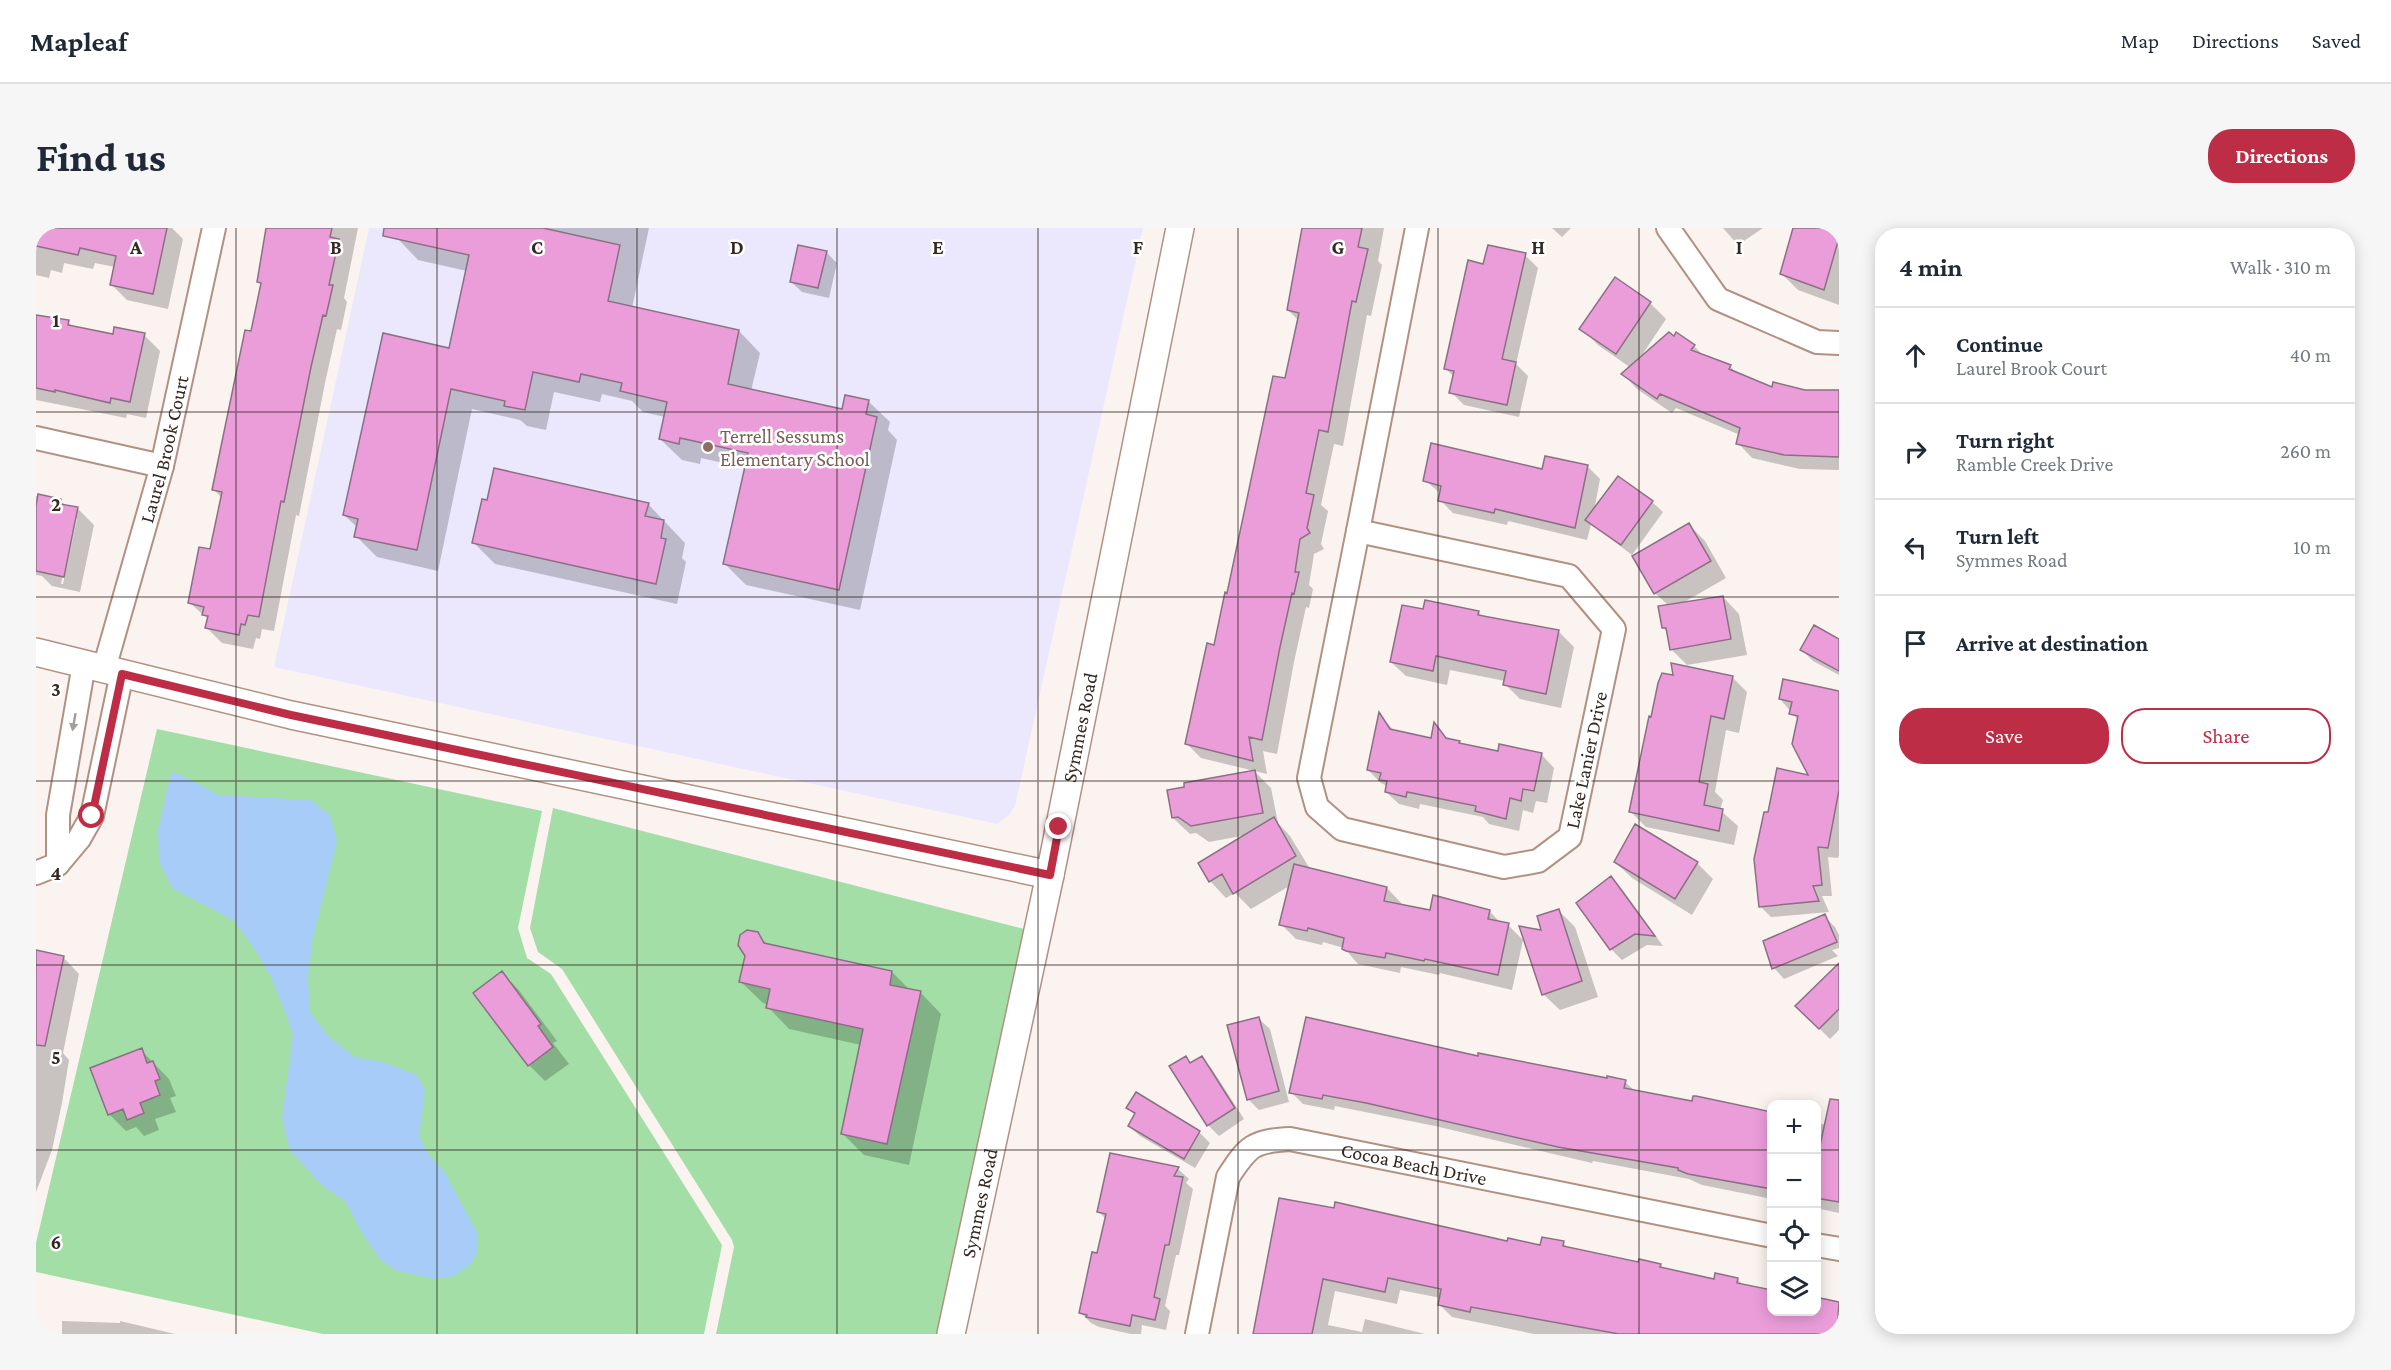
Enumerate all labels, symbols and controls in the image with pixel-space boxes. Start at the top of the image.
text: Mapleaf [30,26,127,57]
text: Map [2121,29,2159,53]
text: Directions [2192,29,2279,53]
text: Saved [2312,29,2361,53]
button: Directions [2208,129,2355,183]
text: Find us [36,133,166,180]
text: A [129,236,143,258]
text: B [330,236,342,258]
text: C [531,236,543,258]
text: D [730,236,744,258]
text: E [932,236,944,258]
text: F [1133,236,1144,258]
text: G [1332,236,1345,258]
text: H [1531,236,1545,258]
text: I [1736,236,1743,258]
text: 4 min [1899,253,1963,282]
text: Walk · 310 m [2230,256,2331,278]
text: 1 [52,309,60,331]
text: Continue [1956,332,2043,357]
icon: ahead [1899,339,1932,372]
text: 40 m [2290,344,2331,366]
text: Laurel Brook Court [1956,357,2107,379]
street label: Laurel Brook Court [135,373,193,525]
place label: Terrell Sessums Elementary School [720,425,870,471]
text: Turn right [1956,428,2054,453]
icon: right [1899,435,1932,468]
marker: Terrell Sessums Elementary School [701,440,715,454]
text: 260 m [2280,440,2331,462]
text: Ramble Creek Drive [1956,453,2113,475]
text: 2 [51,493,61,515]
text: Turn left [1956,524,2039,549]
icon: left [1899,531,1932,564]
text: 10 m [2293,536,2331,558]
text: Symmes Road [1956,549,2067,571]
icon: arrive [1899,627,1932,660]
text: Arrive at destination [1956,631,2148,656]
street label: Symmes Road [1058,670,1101,784]
text: 3 [51,678,61,700]
street label: Lake Lanier Drive [1561,689,1611,831]
button: Save [1899,708,2109,764]
button: Share [2121,708,2331,764]
one-way arrow [69,712,78,731]
route start [78,802,104,828]
route end [1045,813,1071,839]
text: 4 [51,862,62,884]
text: 5 [51,1046,61,1068]
map controls [1767,1100,1821,1316]
button: + [1767,1100,1821,1154]
street label: Cocoa Beach Drive [1339,1139,1489,1189]
street label: Symmes Road [957,1146,1002,1260]
button: − [1767,1154,1821,1208]
button: locate [1767,1208,1821,1262]
text: 6 [51,1231,61,1253]
button: layers [1767,1262,1821,1316]

